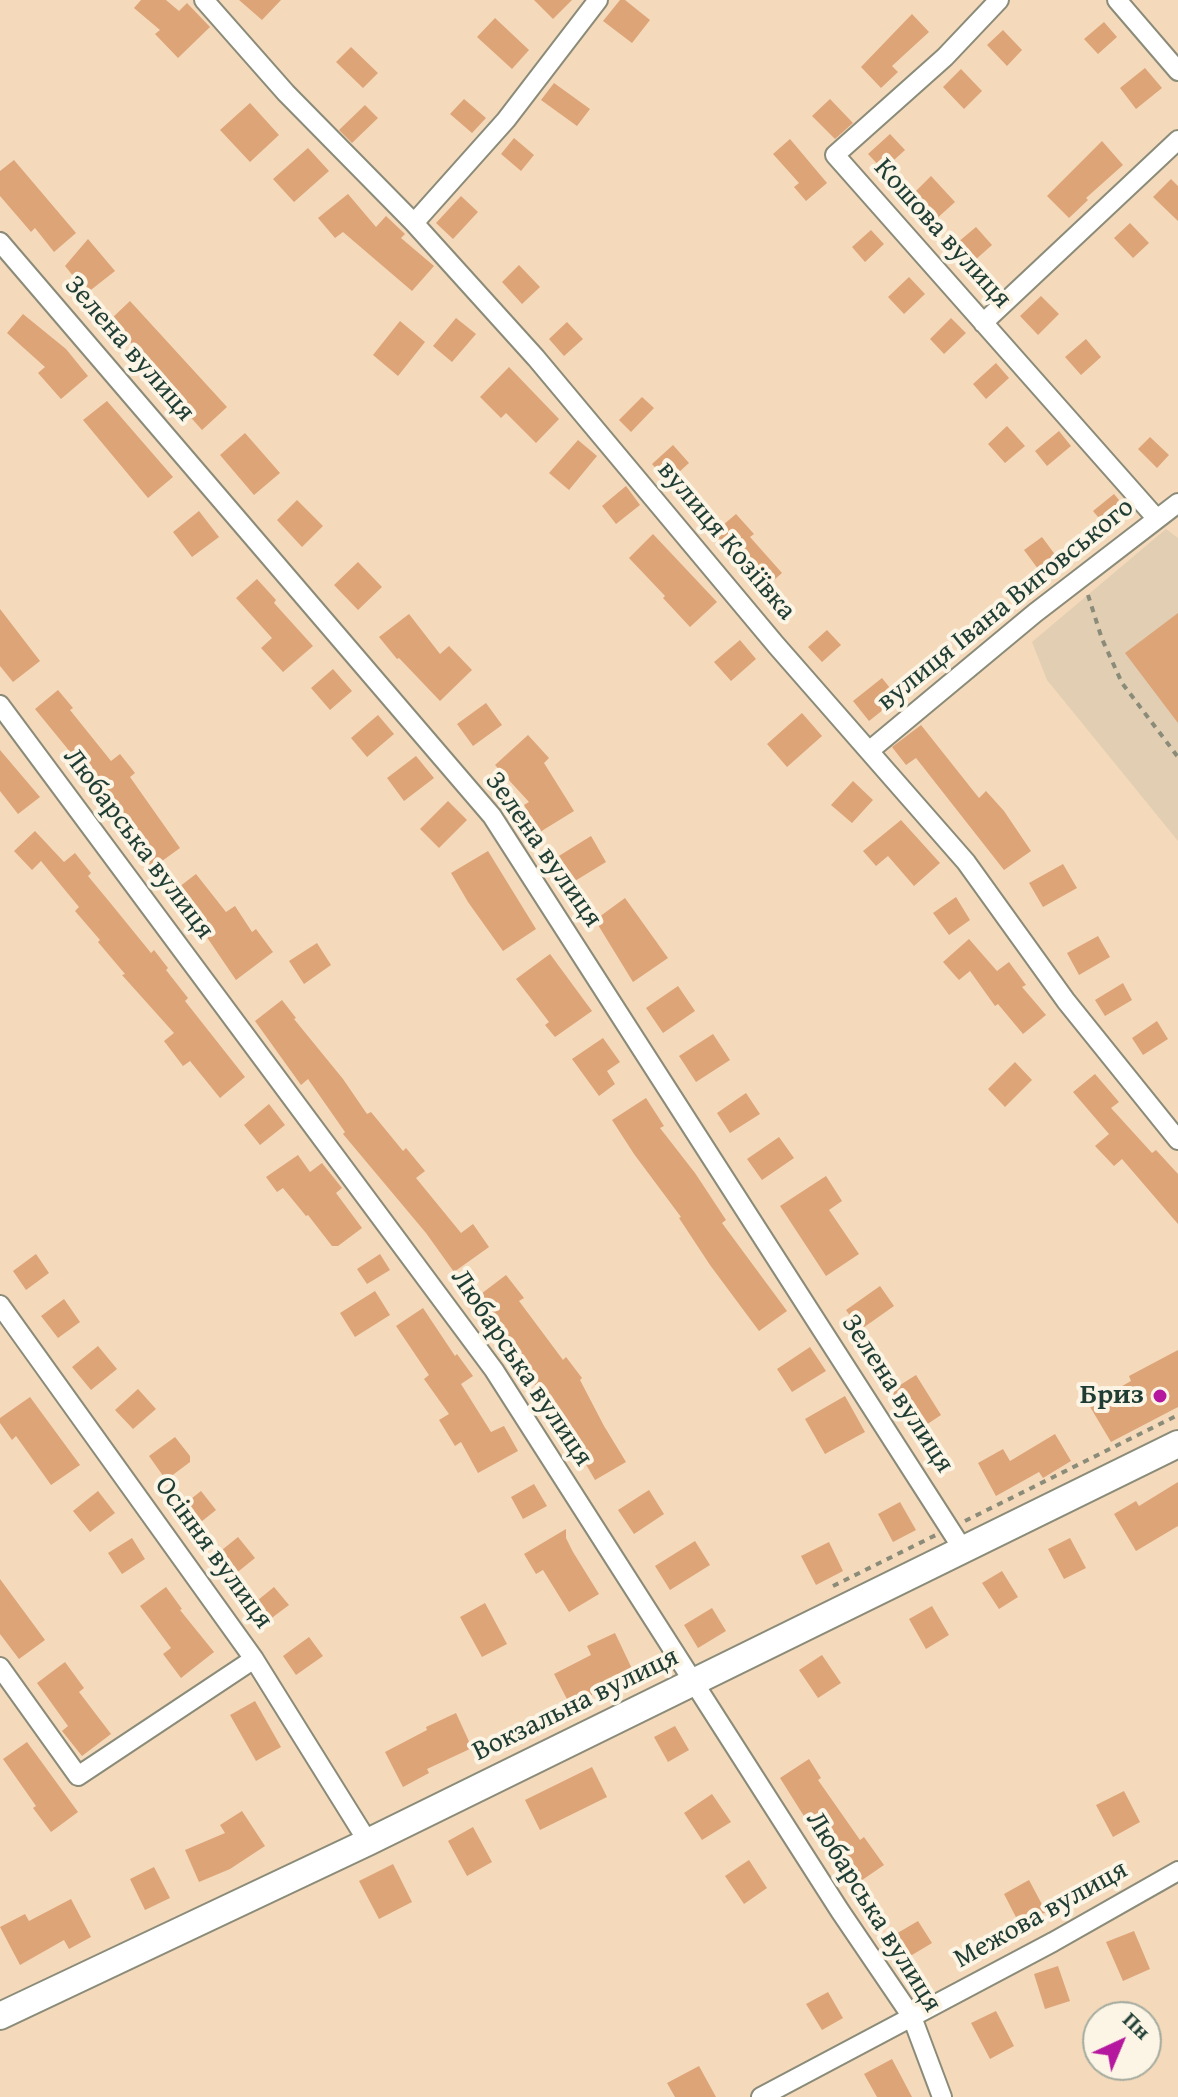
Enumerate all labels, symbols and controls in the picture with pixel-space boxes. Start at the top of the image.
street label: Кошова вулиця [866,152,1018,316]
street label: Зелена вулиця [57,269,201,429]
street label: вулиця Козіївка [650,454,802,628]
street label: вулиця Івана Виговського [871,491,1141,719]
street label: Любарська вулиця [55,742,221,946]
street label: Зелена вулиця [477,766,609,934]
street label: Любарська вулиця [443,1263,599,1473]
street label: Зелена вулиця [833,1309,961,1479]
place label: Бриз [1080,1379,1144,1413]
marker: Бриз [1151,1387,1169,1405]
street label: Осіння вулиця [146,1470,280,1636]
street label: Вокзальна вулиця [468,1641,684,1769]
street label: Любарська вулиця [798,1805,948,2019]
street label: Межова вулиця [948,1853,1134,1977]
north arrow [1082,2001,1162,2081]
text: Пн [1116,2004,1159,2047]

